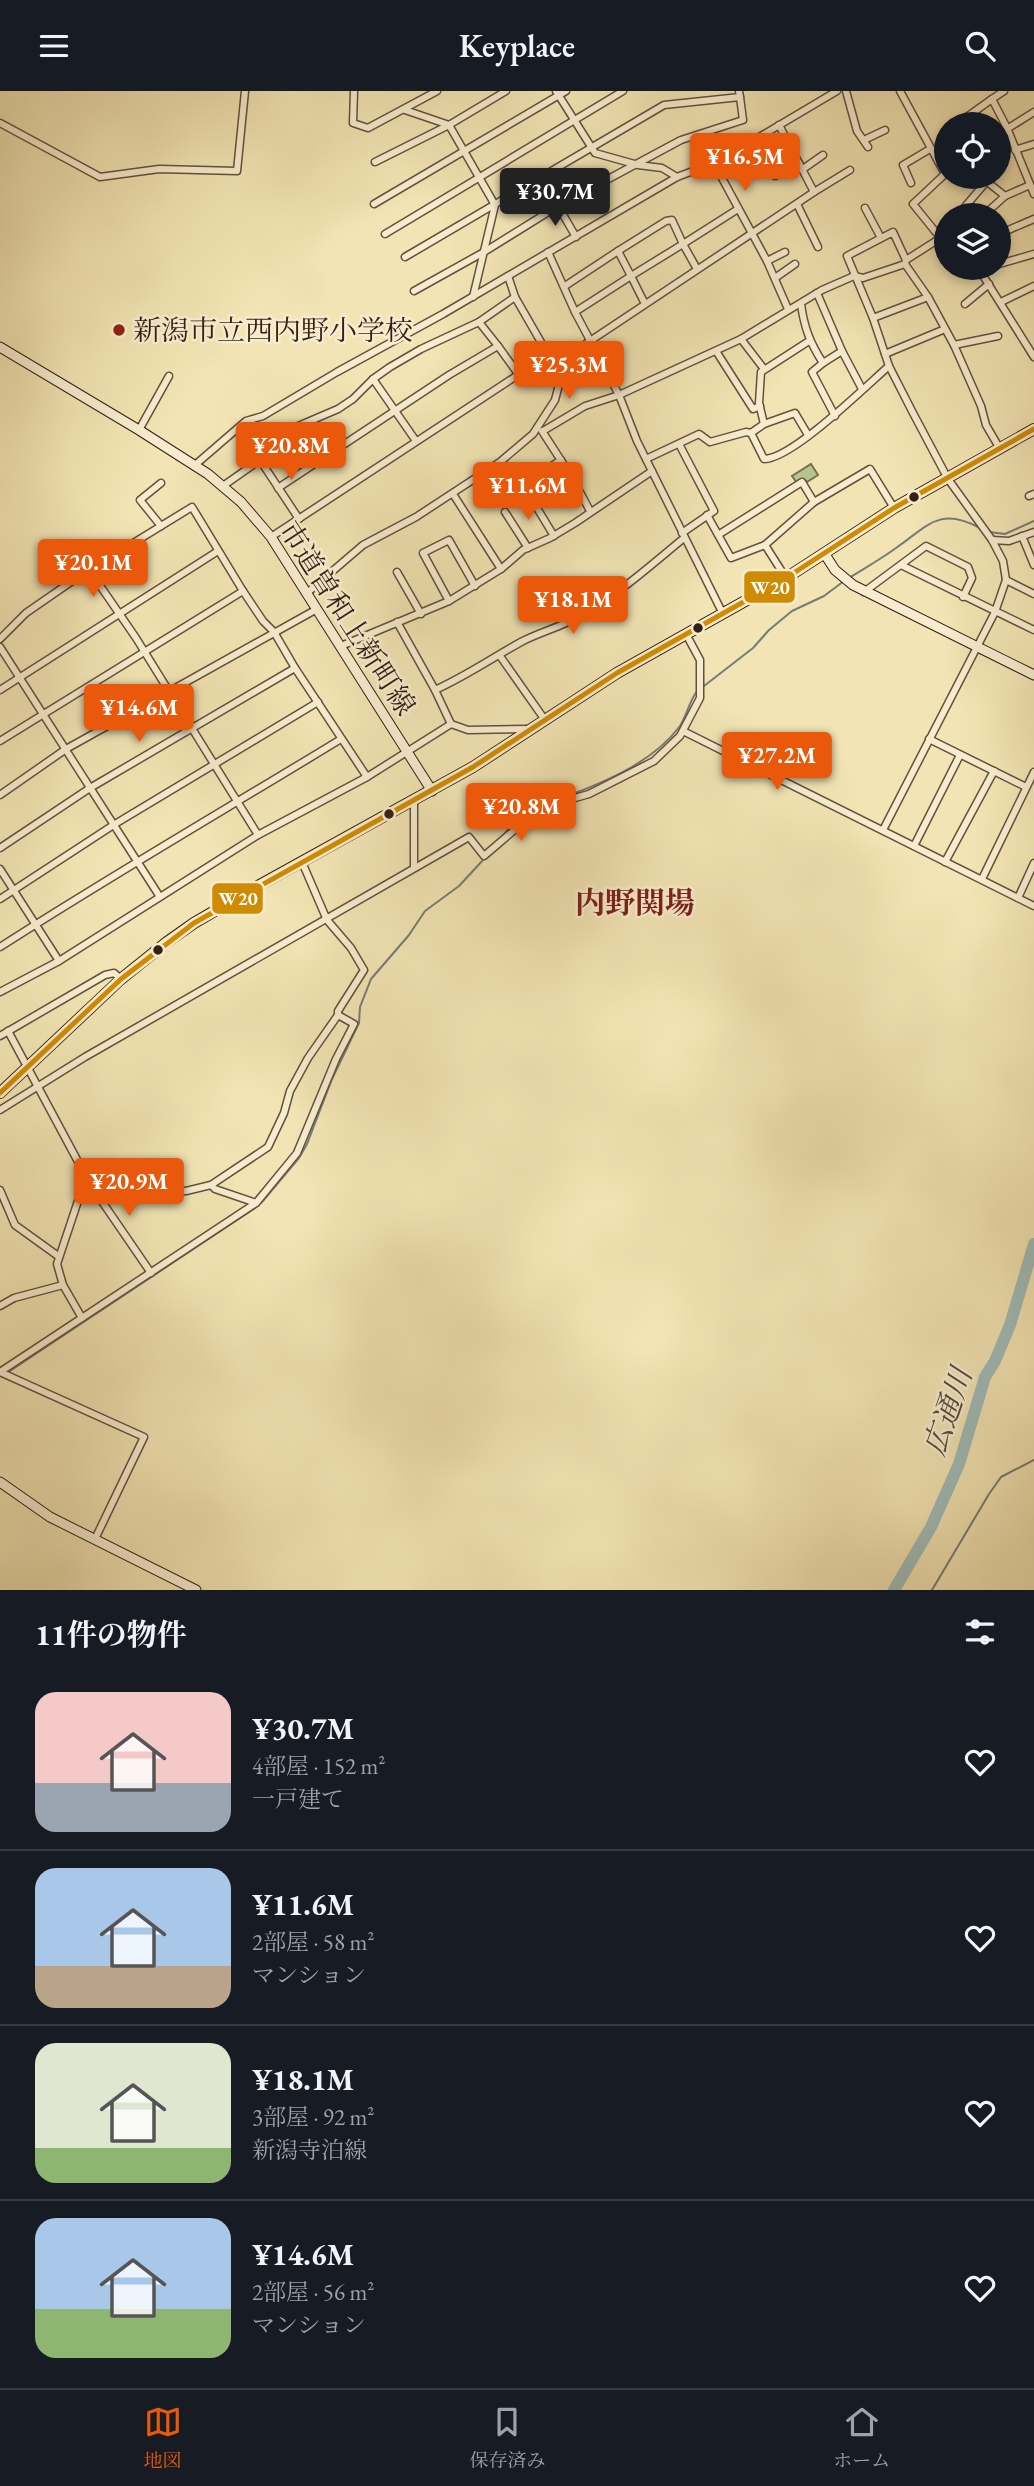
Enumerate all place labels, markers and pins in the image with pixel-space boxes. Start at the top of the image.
pin: ¥16.5M [688,133,802,193]
pin: ¥30.7M [498,169,612,228]
place label: 新潟市立西内野小学校 [133,312,413,348]
marker: 新潟市立西内野小学校 [111,322,127,338]
pin: ¥25.3M [512,341,626,401]
pin: ¥20.8M [234,423,348,482]
pin: ¥11.6M [471,463,585,522]
unlabelled marker [907,490,921,504]
pin: ¥20.1M [36,539,150,599]
pin: ¥18.1M [516,577,630,636]
unlabelled marker [691,621,705,635]
pin: ¥14.6M [82,685,196,744]
pin: ¥27.2M [720,733,834,792]
pin: ¥20.8M [464,783,578,843]
unlabelled marker [382,807,396,821]
unlabelled marker [151,943,165,957]
pin: ¥20.9M [72,1159,186,1218]

